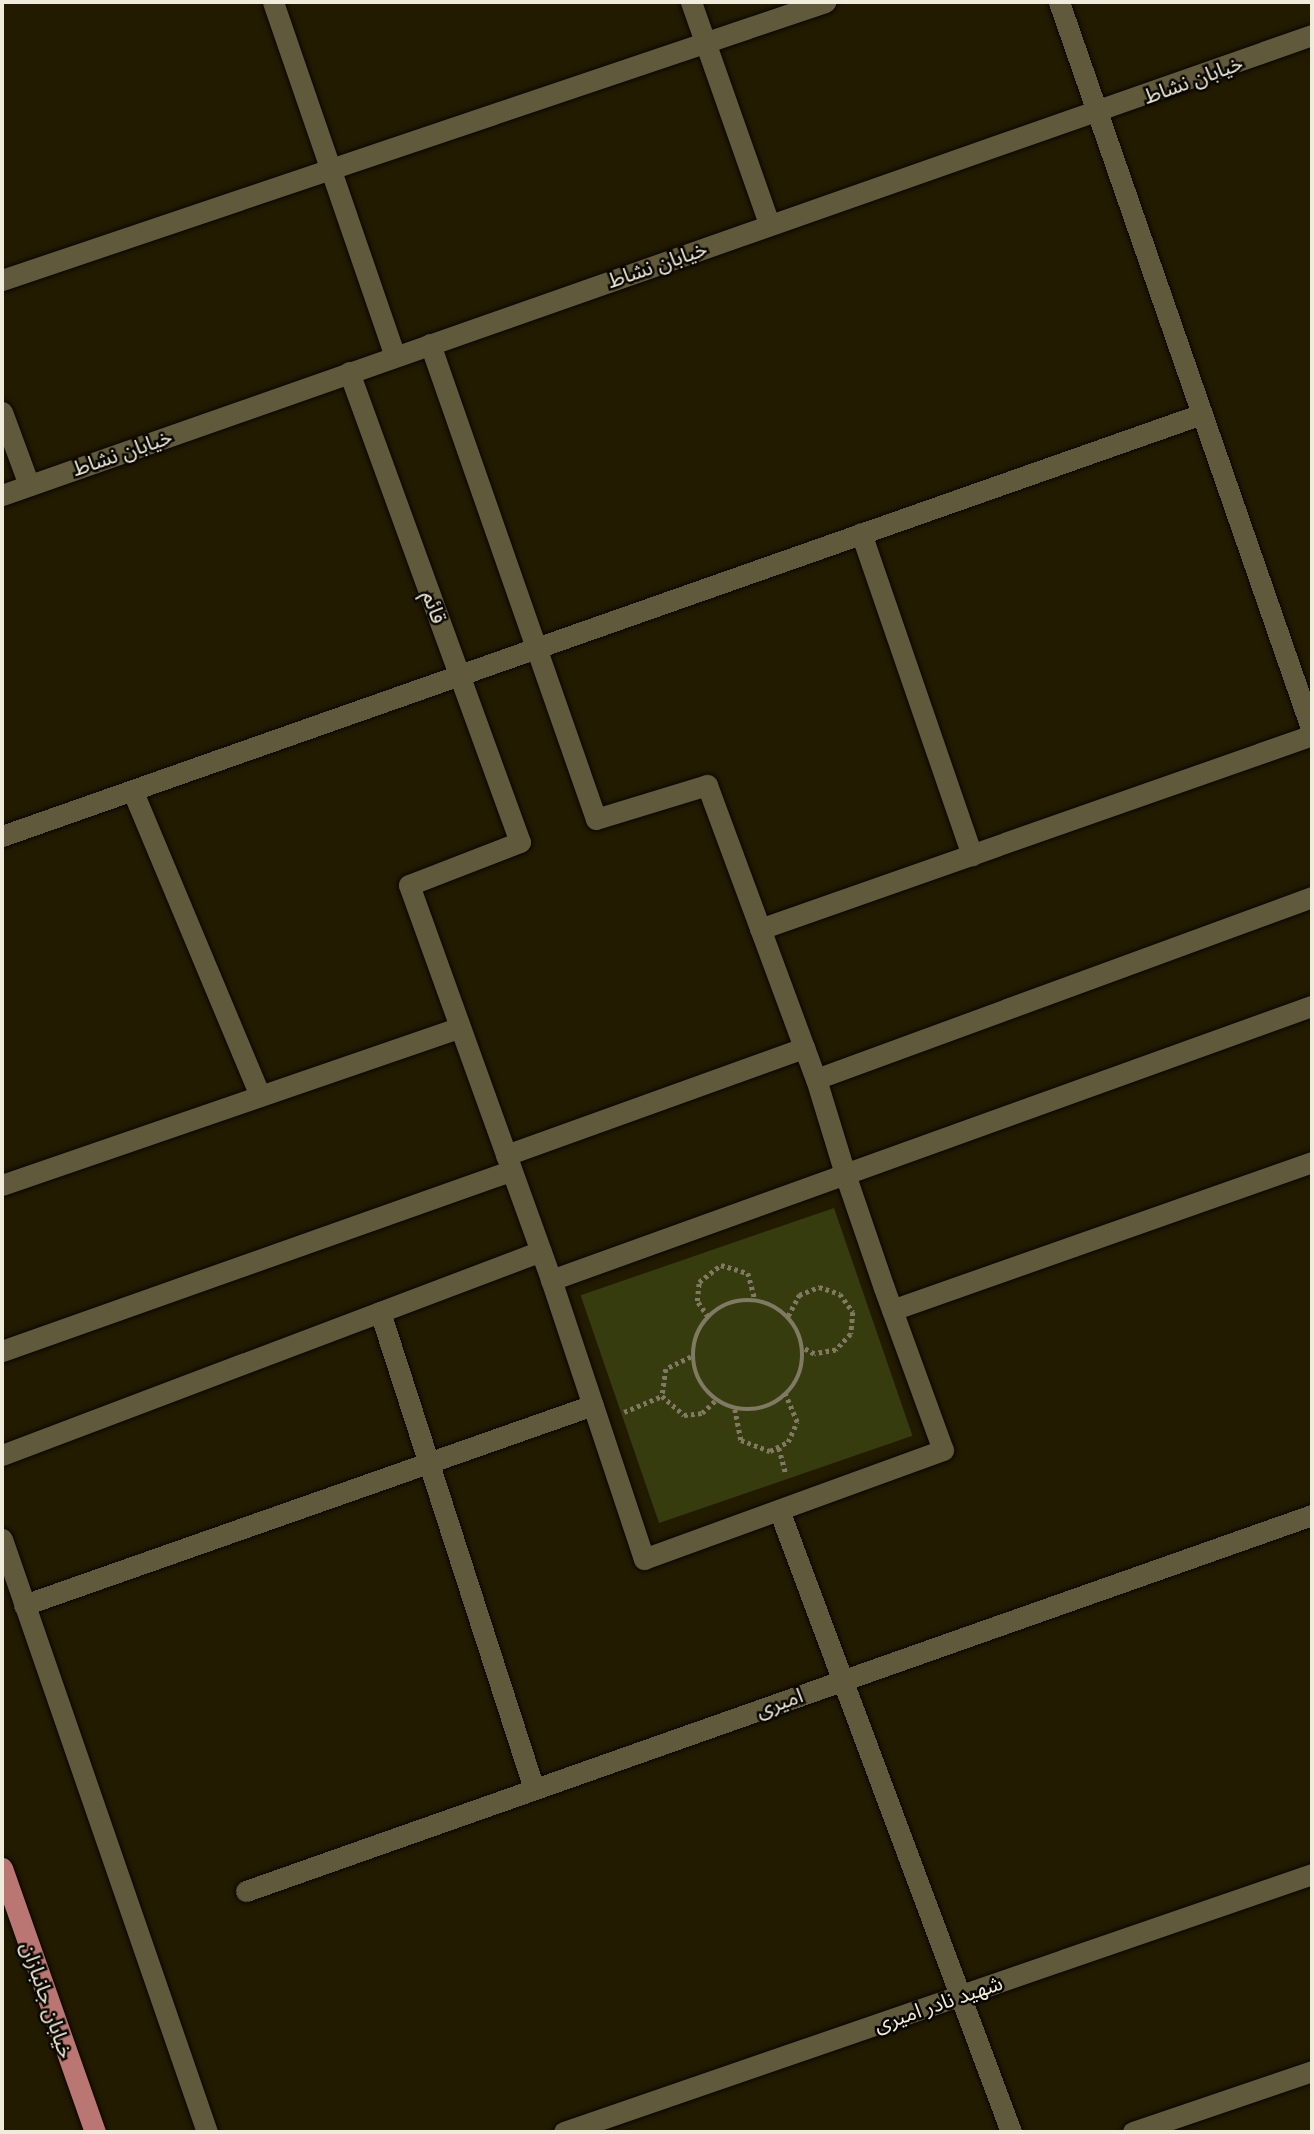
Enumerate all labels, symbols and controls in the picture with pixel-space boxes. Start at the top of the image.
street label: خیابان نشاط [1140,49,1246,109]
street label: خیابان نشاط [604,235,710,293]
street label: خیابان نشاط [69,423,175,481]
street label: قائم [418,587,452,627]
street label: امیری [752,1682,806,1722]
street label: خیابان جانبازان [16,1938,80,2062]
street label: شهید نادر امیری [870,1969,1006,2037]

